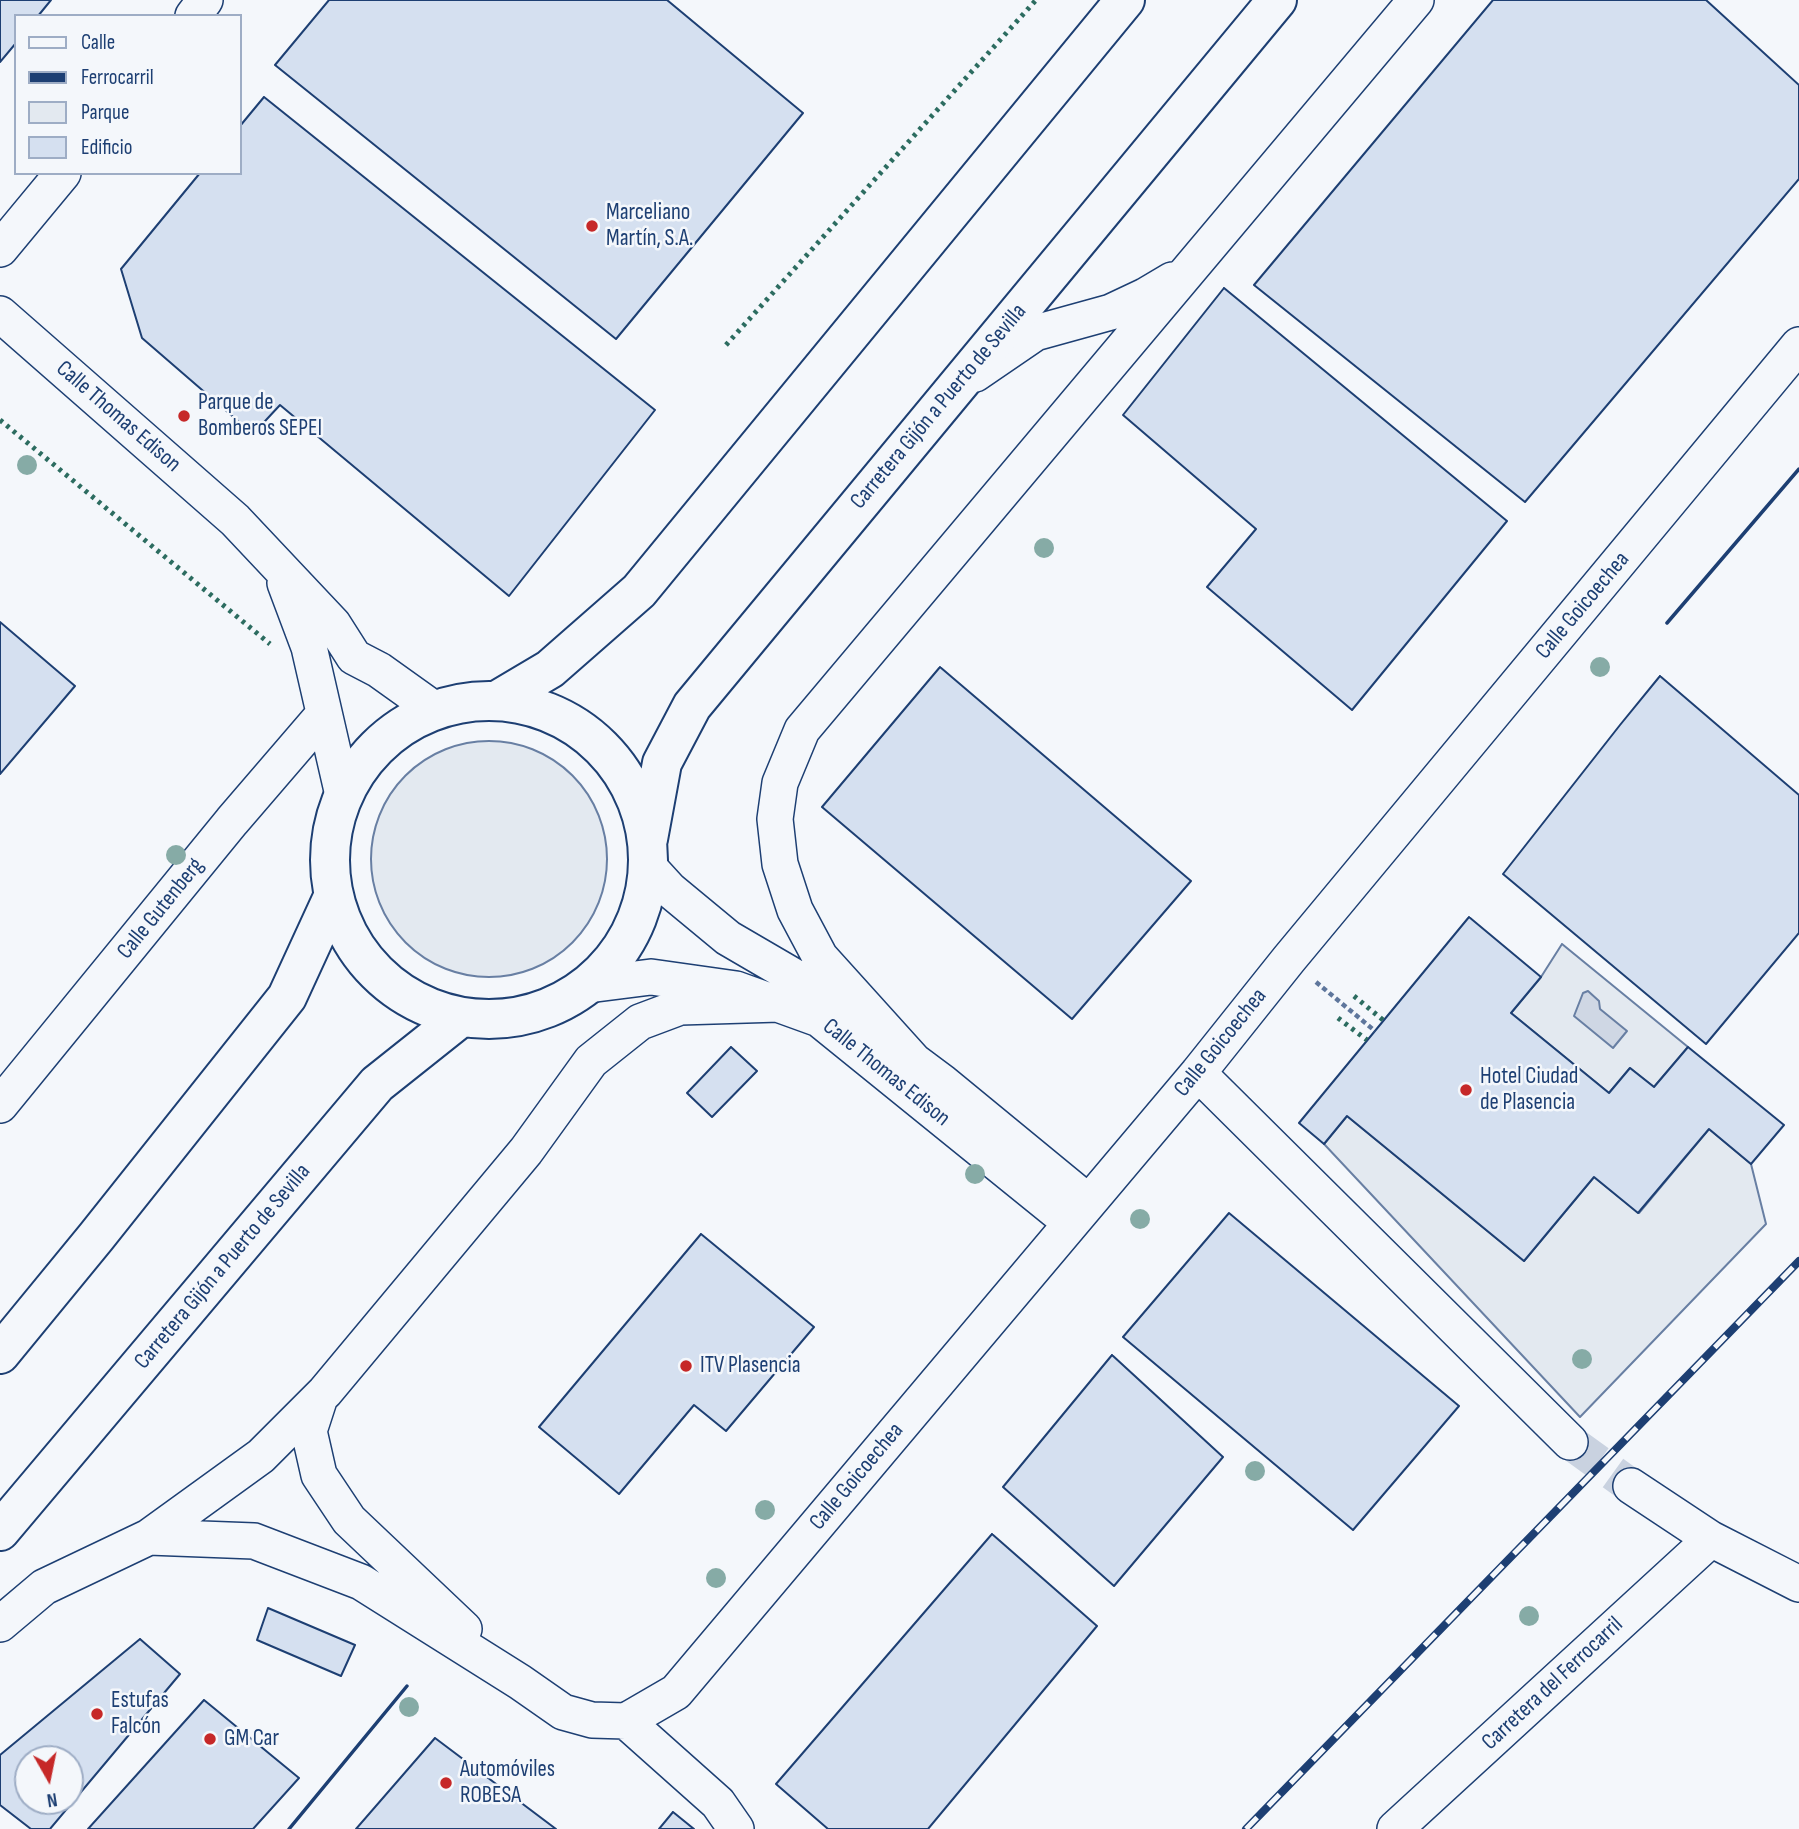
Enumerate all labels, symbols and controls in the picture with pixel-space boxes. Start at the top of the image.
legend [14,14,242,175]
text: Calle [81,30,115,55]
text: Ferrocarril [81,65,154,90]
text: Parque [81,100,129,125]
text: Edificio [81,135,132,160]
place label: Marceliano Martín, S.A. [606,199,693,253]
marker: Marceliano Martín, S.A. [584,218,600,234]
street label: Carretera Gijón a Puerto de Sevilla [845,299,1033,515]
street label: Calle Thomas Edison [50,355,186,479]
place label: Parque de Bomberos SEPEI [198,389,322,443]
marker: Parque de Bomberos SEPEI [176,408,192,424]
street label: Calle Goicoechea [1530,547,1636,665]
street label: Calle Gutenberg [112,853,210,965]
street label: Calle Goicoechea [1169,983,1273,1103]
street label: Calle Thomas Edison [817,1013,955,1133]
place label: Hotel Ciudad de Plasencia [1480,1063,1578,1117]
marker: Hotel Ciudad de Plasencia [1458,1082,1474,1098]
street label: Carretera Gijón a Puerto de Sevilla [129,1159,317,1375]
place label: ITV Plasencia [700,1352,801,1380]
marker: ITV Plasencia [678,1358,694,1374]
street label: Calle Goicoechea [804,1418,910,1536]
street label: Carretera del Ferrocarril [1477,1612,1629,1756]
place label: Estufas Falcón [111,1687,169,1741]
marker: Estufas Falcón [89,1706,105,1722]
place label: GM Car [224,1725,279,1753]
marker: GM Car [202,1731,218,1747]
north arrow [14,1745,84,1815]
place label: Automóviles ROBESA [460,1756,555,1810]
marker: Automóviles ROBESA [438,1775,454,1791]
text: N [45,1787,59,1811]

